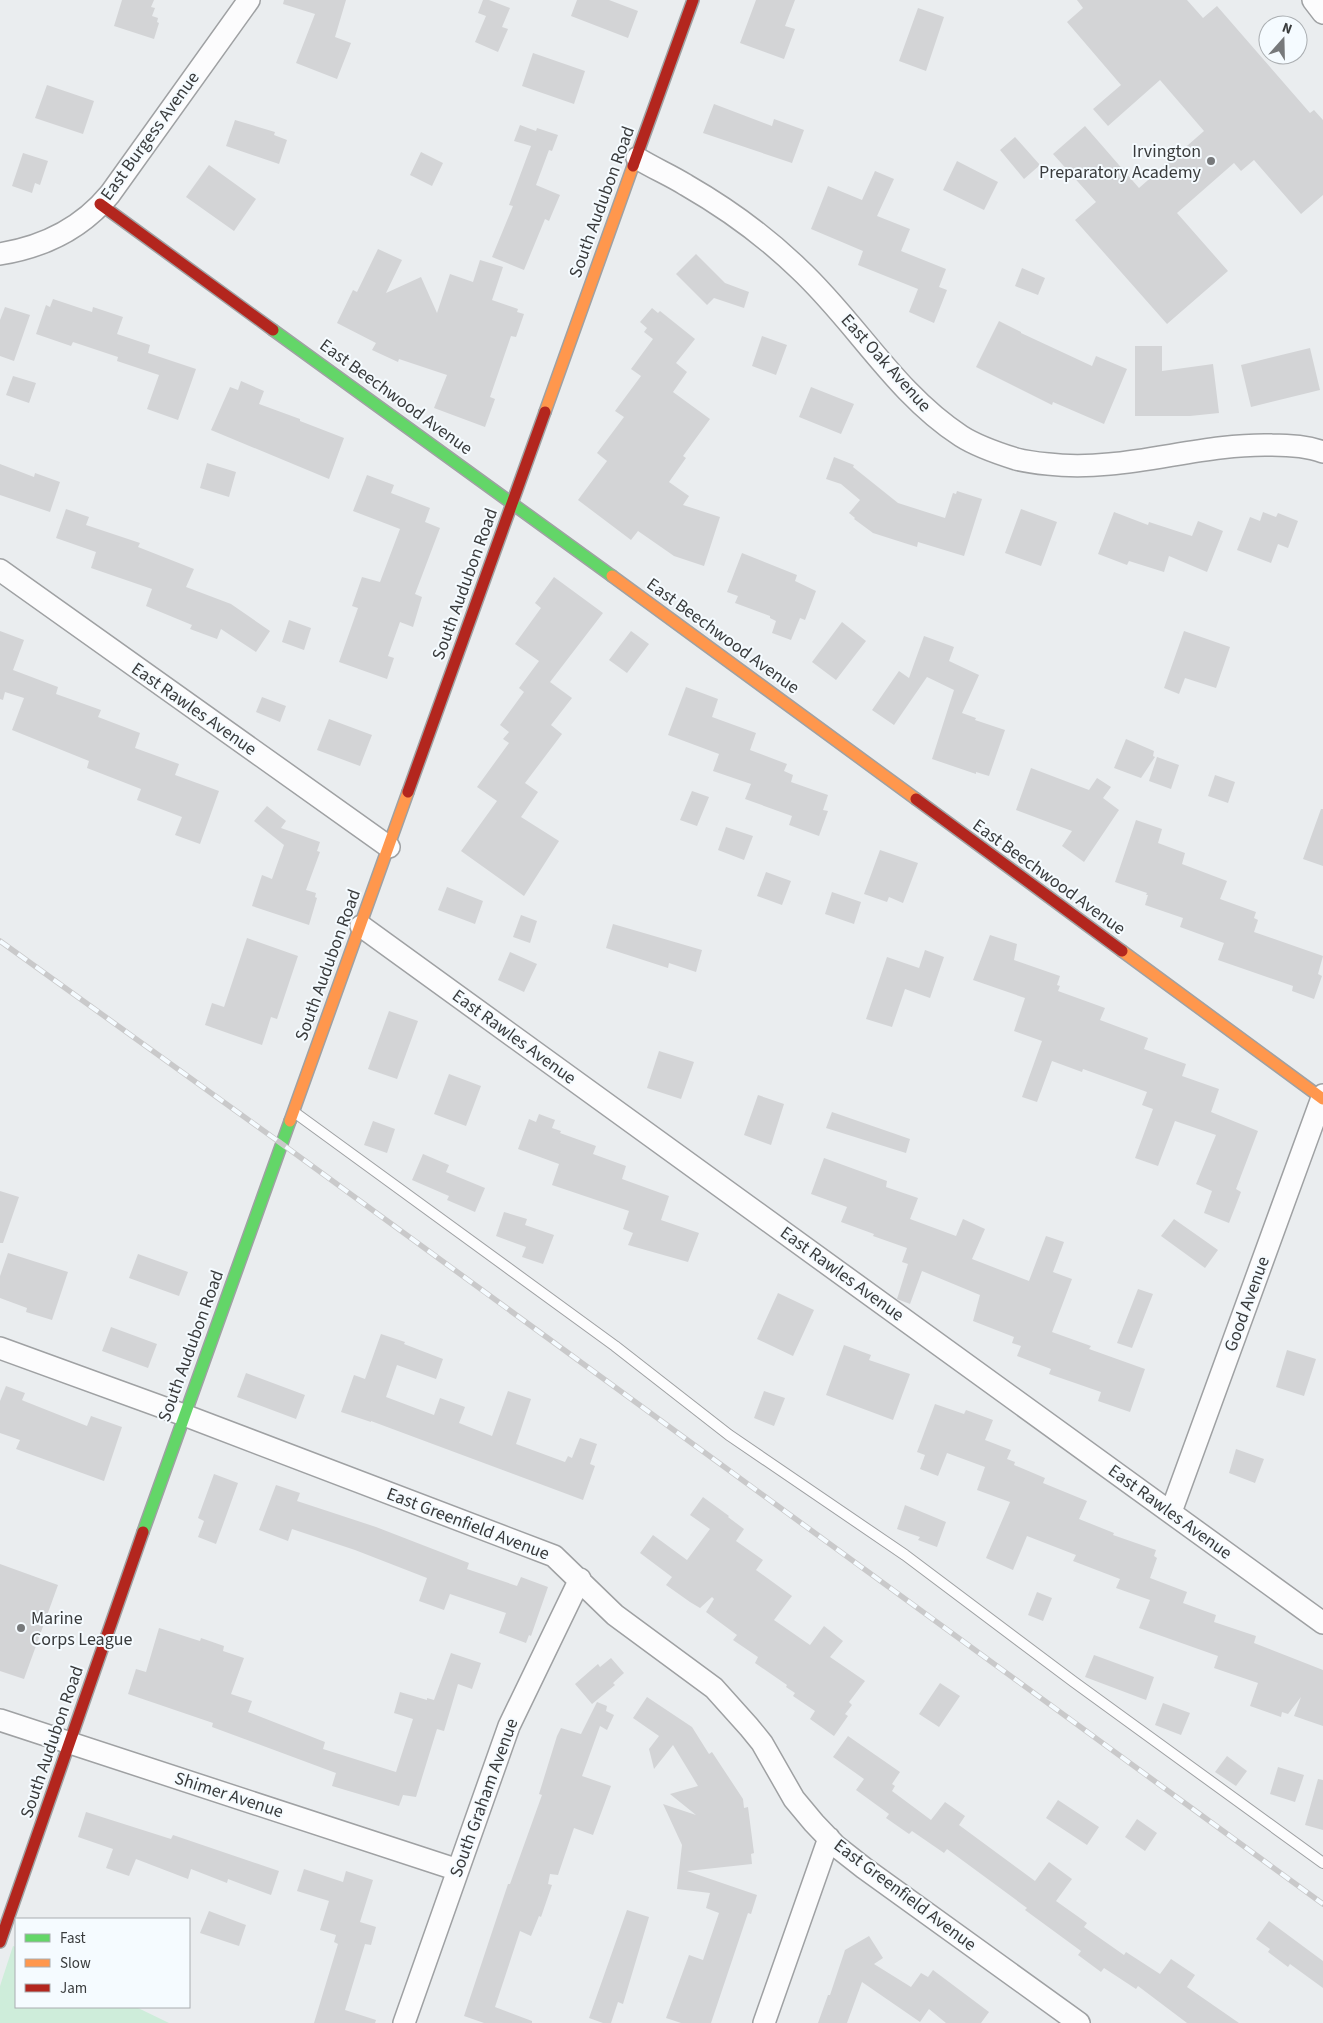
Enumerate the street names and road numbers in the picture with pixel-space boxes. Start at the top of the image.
street label: East Burgess Avenue [95,66,205,206]
street label: South Audubon Road [563,123,641,281]
street label: East Oak Avenue [835,308,937,418]
street label: East Beechwood Avenue [314,333,478,461]
street label: South Audubon Road [426,505,504,663]
street label: East Beechwood Avenue [641,572,805,700]
street label: East Rawles Avenue [126,656,262,762]
street label: East Beechwood Avenue [967,813,1131,941]
street label: South Audubon Road [289,886,367,1044]
street label: East Rawles Avenue [447,983,581,1091]
street label: East Rawles Avenue [775,1220,909,1328]
street label: Good Avenue [1218,1253,1276,1355]
street label: South Audubon Road [152,1267,230,1425]
street label: East Rawles Avenue [1103,1458,1237,1566]
street label: East Greenfield Avenue [383,1481,553,1567]
street label: South Audubon Road [14,1662,90,1822]
street label: South Graham Avenue [444,1715,524,1881]
street label: Shimer Avenue [171,1766,287,1824]
street label: East Greenfield Avenue [829,1833,981,1957]

